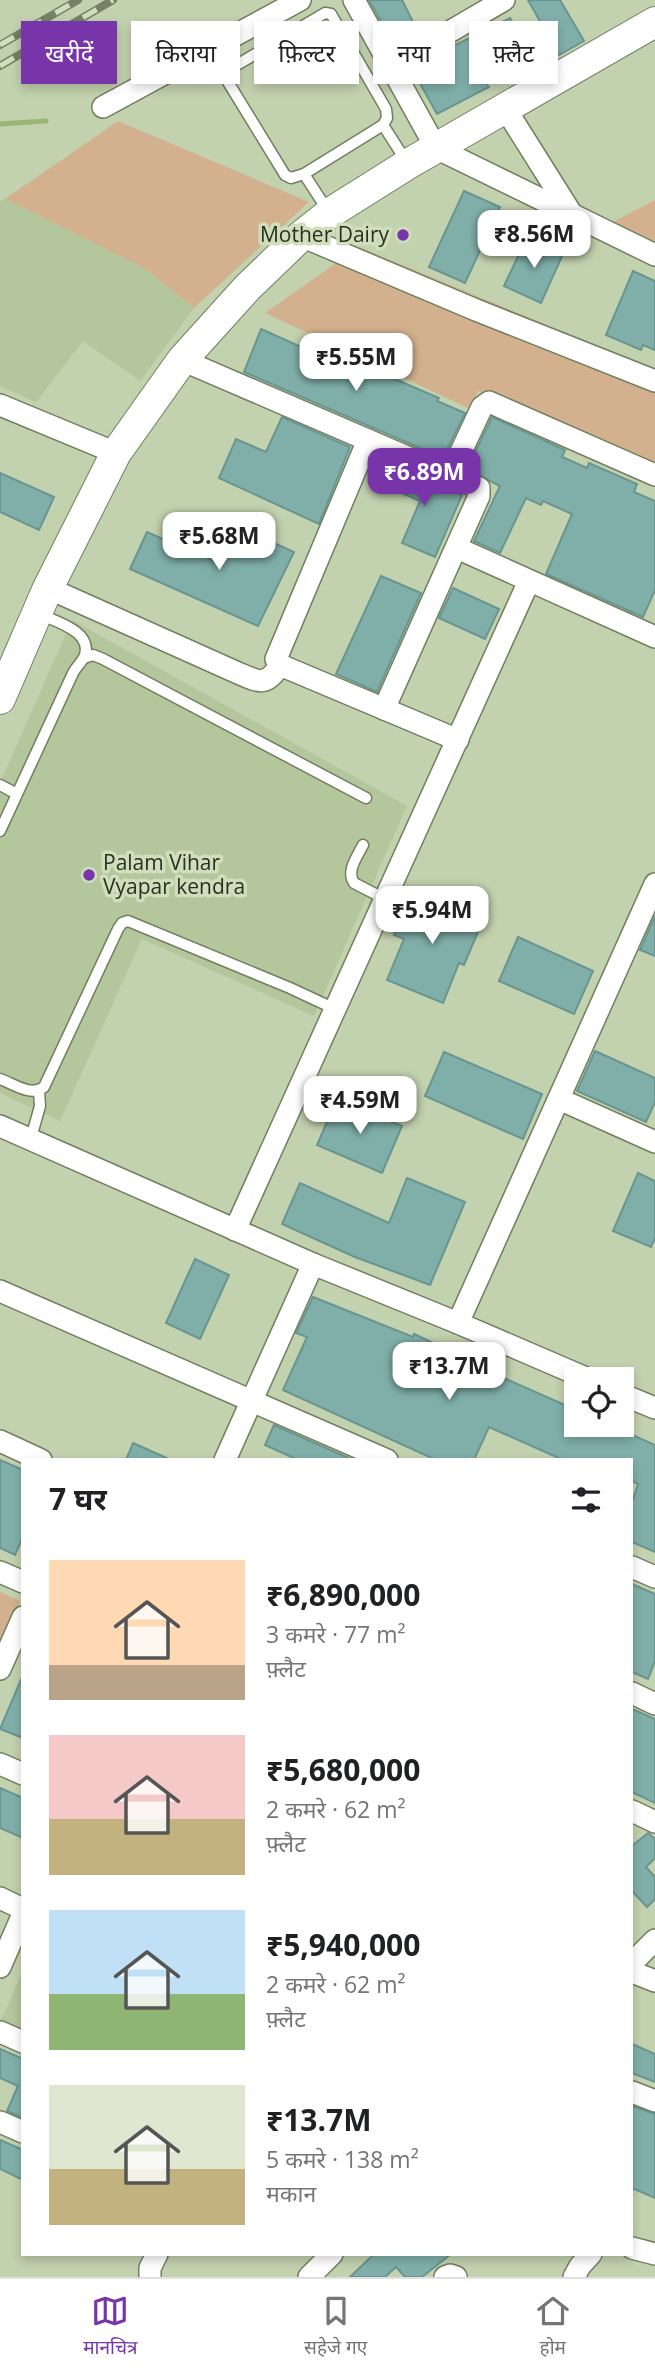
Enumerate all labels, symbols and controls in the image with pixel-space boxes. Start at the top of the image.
chip: खरीदें [21,21,117,84]
chip: किराया [131,21,240,84]
chip: फ़िल्टर [254,21,359,84]
chip: नया [373,21,455,84]
chip: फ़्लैट [469,21,558,84]
pin: ₹8.56M [477,210,591,270]
text: ₹8.56M [494,217,574,249]
place label: Mother Dairy [260,220,389,248]
marker: Mother Dairy [395,227,411,243]
pin: ₹5.55M [299,334,413,393]
text: ₹5.55M [316,340,396,372]
pin: ₹6.89M [367,448,481,508]
text: ₹6.89M [384,455,464,487]
pin: ₹5.68M [162,512,276,572]
text: ₹5.68M [179,519,259,551]
place label: Palam Vihar Vyapar kendra [103,848,245,900]
marker: Palam Vihar Vyapar kendra [81,867,97,883]
pin: ₹5.94M [375,886,489,946]
text: ₹5.94M [392,893,472,925]
pin: ₹4.59M [303,1076,417,1136]
text: ₹4.59M [320,1083,400,1115]
pin: ₹13.7M [392,1342,506,1402]
text: ₹13.7M [409,1349,489,1381]
map controls [564,1367,634,1437]
button: locate [564,1367,634,1437]
text: 7 घर [49,1478,107,1519]
icon: filters [567,1481,605,1519]
text: ₹6,890,000 [266,1574,420,1615]
icon: home [105,1588,189,1672]
text: 3 कमरे · 77 m² [266,1618,406,1650]
text: फ़्लैट [266,1652,306,1684]
text: ₹5,680,000 [266,1749,420,1790]
icon: home [105,1763,189,1847]
text: 2 कमरे · 62 m² [266,1793,406,1825]
text: फ़्लैट [266,1827,306,1859]
text: ₹5,940,000 [266,1924,420,1965]
icon: home [105,1938,189,2022]
text: 2 कमरे · 62 m² [266,1968,406,2000]
text: फ़्लैट [266,2002,306,2034]
text: ₹13.7M [266,2099,371,2140]
icon: home [105,2113,189,2197]
text: 5 कमरे · 138 m² [266,2143,419,2175]
text: मकान [266,2177,316,2209]
tab: मानचित्र [83,2292,138,2362]
tab: सहेजे गए [304,2292,367,2362]
tab: होम [534,2292,572,2362]

